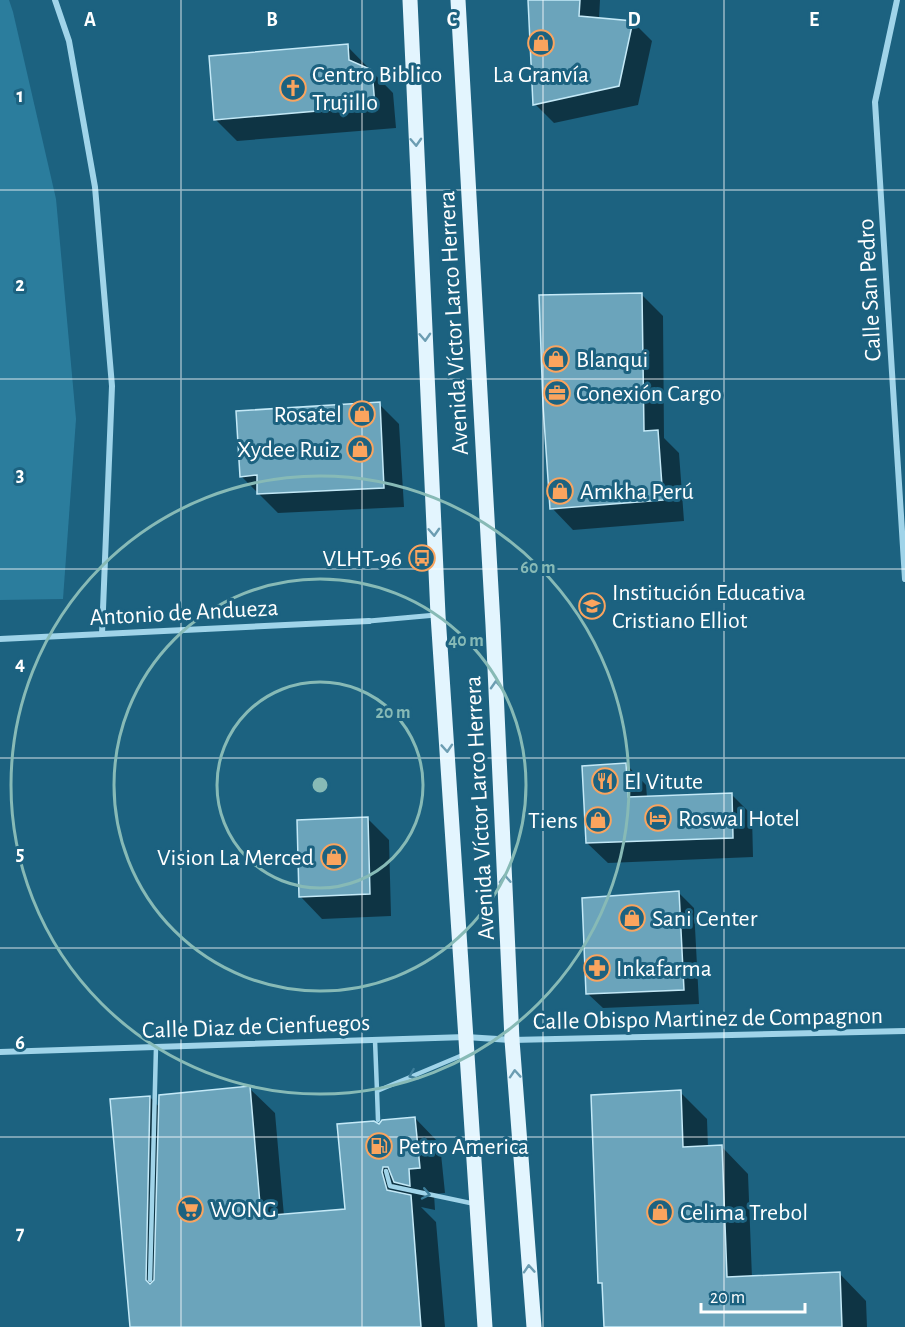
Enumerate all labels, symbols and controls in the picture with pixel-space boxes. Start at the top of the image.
text: A [84,10,96,30]
text: B [266,10,278,30]
text: C [447,10,458,30]
text: D [627,10,641,30]
text: E [809,10,819,30]
shop icon: La Granvía [526,28,556,58]
place label: Centro Biblico Trujillo [312,63,442,115]
place label: La Granvía [493,63,589,87]
church icon: Centro Biblico Trujillo [278,73,308,103]
text: 1 [16,86,24,106]
one-way arrow [409,138,422,147]
street label: Avenida Víctor Larco Herrera [435,190,473,456]
street label: Calle San Pedro [854,218,886,362]
text: 2 [15,275,25,295]
one-way arrow [418,333,431,342]
shop icon: Blanqui [541,344,571,374]
place label: Blanqui [576,348,648,372]
office icon: Conexión Cargo [542,378,572,408]
place label: Conexión Cargo [576,382,722,406]
shop icon: Rosatel [347,399,377,429]
place label: Rosatel [273,403,342,427]
shop icon: Xydee Ruiz [345,434,375,464]
place label: Xydee Ruiz [237,438,340,462]
text: 3 [16,465,24,485]
shop icon: Amkha Perú [545,476,575,506]
place label: Amkha Perú [580,480,694,504]
one-way arrow [427,527,440,536]
bus stop icon: VLHT-96 [407,543,437,573]
place label: VLHT-96 [322,547,402,571]
text: 60 m [520,559,556,577]
place label: Institución Educativa Cristiano Elliot [612,581,806,633]
school or university icon: Institución Educativa Cristiano Elliot [577,591,607,621]
street label: Antonio de Andueza [89,596,279,630]
text: 40 m [448,632,484,650]
text: 4 [15,654,25,674]
street label: Avenida Víctor Larco Herrera [461,675,499,941]
one-way arrow [489,680,502,689]
text: 20 m [375,704,411,722]
one-way arrow [440,743,453,752]
restaurant icon: El Vitute [590,766,620,796]
place label: El Vitute [624,770,703,794]
centre of rings [310,775,330,795]
hotel icon: Roswal Hotel [643,803,673,833]
shop icon: Tiens [583,805,613,835]
place label: Roswal Hotel [678,807,800,831]
place label: Tiens [528,809,578,833]
shop icon: Vision La Merced [319,842,349,872]
text: 5 [16,844,24,864]
place label: Vision La Merced [157,846,314,870]
one-way arrow [498,875,511,884]
shop icon: Sani Center [617,903,647,933]
place label: Sani Center [652,907,758,931]
pharmacy icon: Inkafarma [582,953,612,983]
place label: Inkafarma [616,957,712,981]
street label: Calle Obispo Martinez de Compagnon [533,1004,883,1034]
street label: Calle Diaz de Cienfuegos [142,1011,371,1043]
text: 6 [15,1033,25,1053]
one-way arrow [408,1068,419,1080]
one-way arrow [509,1070,522,1079]
fuel station icon: Petro America [364,1131,394,1161]
place label: Petro America [398,1135,529,1159]
one-way arrow [421,1187,431,1200]
supermarket icon: WONG [175,1194,205,1224]
shop icon: Celima Trebol [645,1197,675,1227]
place label: WONG [210,1198,277,1222]
place label: Celima Trebol [680,1201,808,1225]
text: 7 [16,1223,25,1243]
one-way arrow [523,1264,536,1273]
scale bar [701,1276,804,1314]
text: 20 m [710,1289,745,1307]

